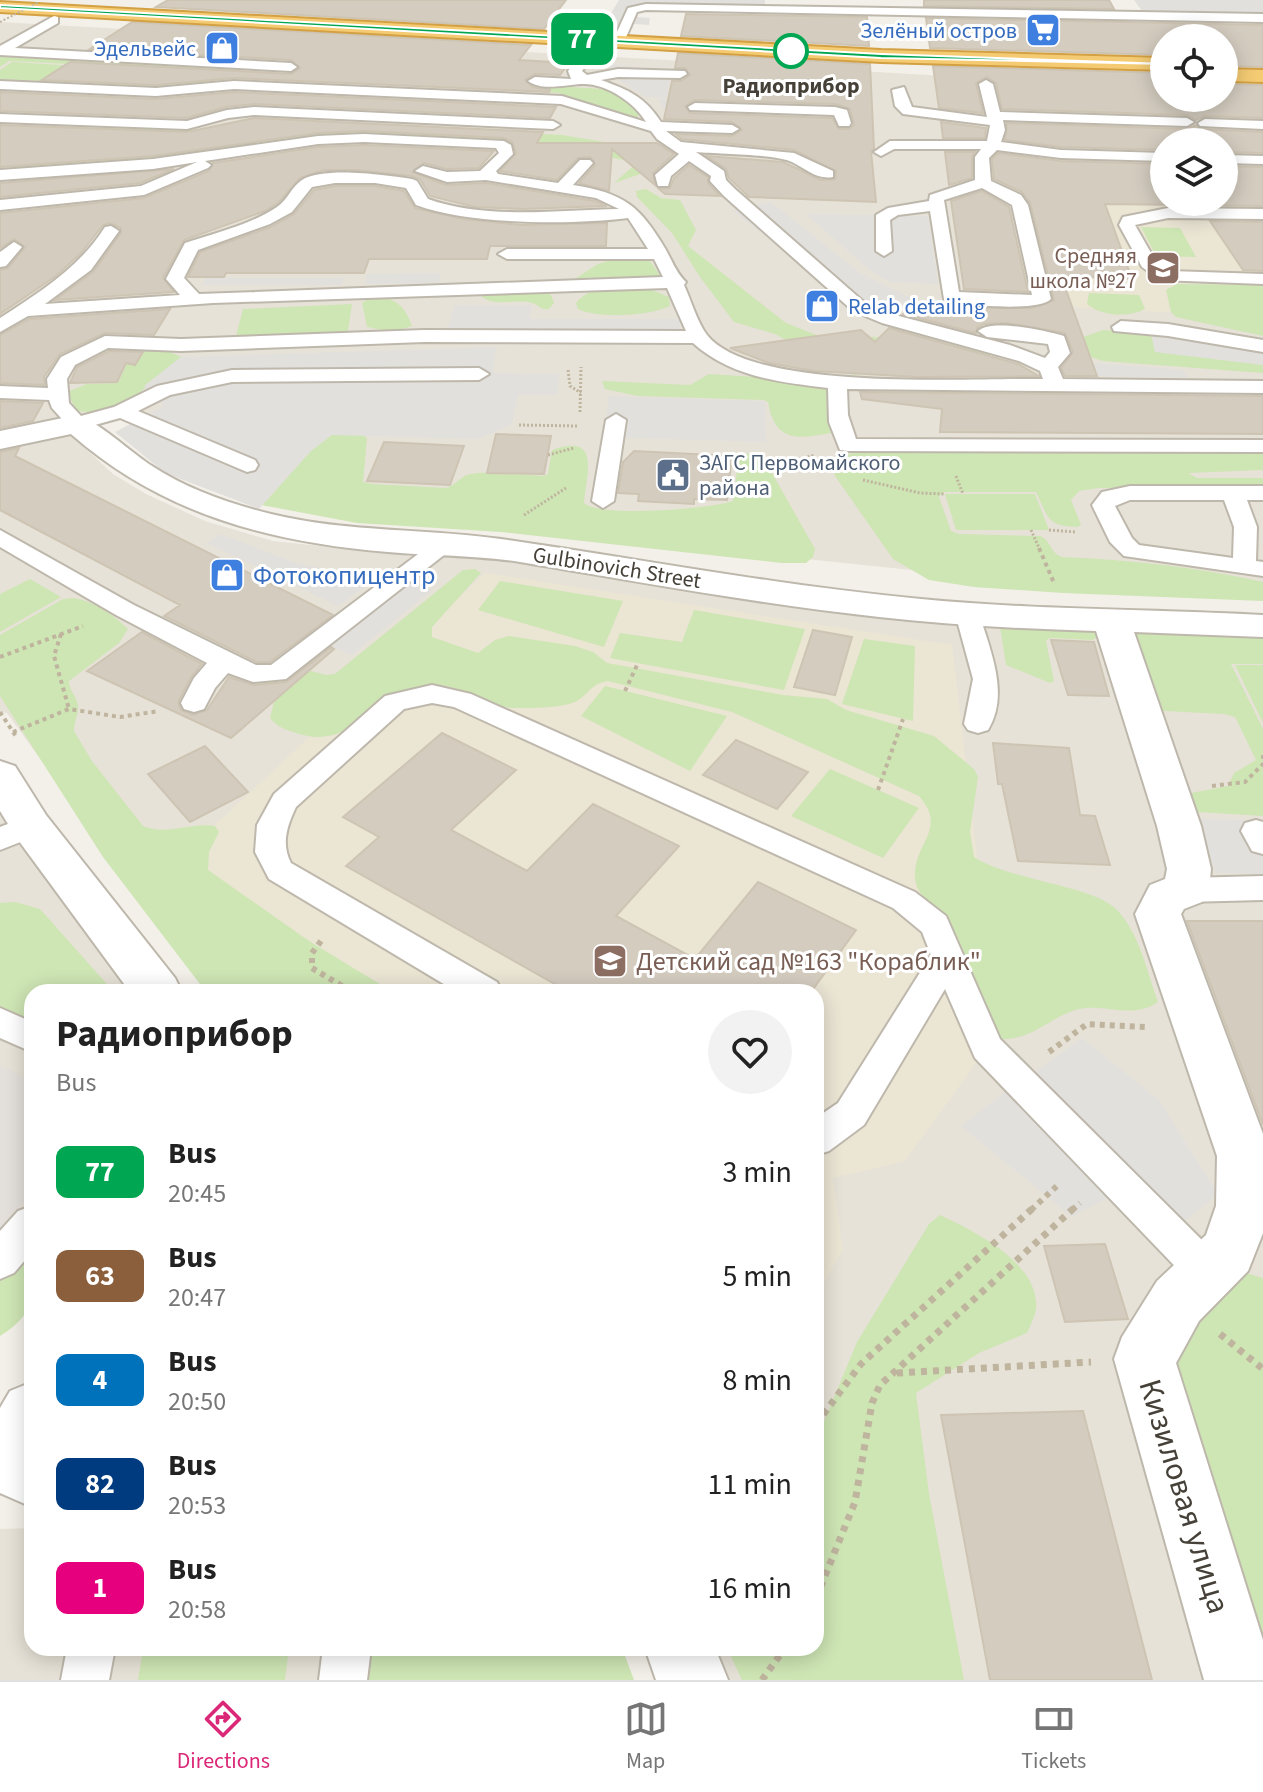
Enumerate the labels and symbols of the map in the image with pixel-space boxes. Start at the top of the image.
supermarket icon: Зелёный остров [1024,11,1062,49]
line badge: 77 [546,13,618,65]
place label: Зелёный остров [860,15,1017,47]
shop icon: Эдельвейс [203,29,241,67]
place label: Эдельвейс [94,33,196,65]
marker: Радиоприбор [774,34,808,68]
place label: Радиоприбор [722,70,860,102]
place label: Средняя школа №27 [1029,240,1137,297]
school or university icon: Средняя школа №27 [1144,249,1182,287]
shop icon: Relab detailing [803,287,841,325]
place label: Relab detailing [848,291,985,323]
place label: ЗАГС Первомайского района [699,447,901,504]
public building icon: ЗАГС Первомайского района [654,456,692,494]
street label: Gulbinovich Street [530,539,704,597]
shop icon: Фотокопицентр [208,556,246,594]
place label: Фотокопицентр [253,557,435,594]
school or university icon: Детский сад №163 "Кораблик" [591,942,629,980]
place label: Детский сад №163 "Кораблик" [636,943,981,980]
street label: Кизиловая улица [1127,1373,1242,1619]

